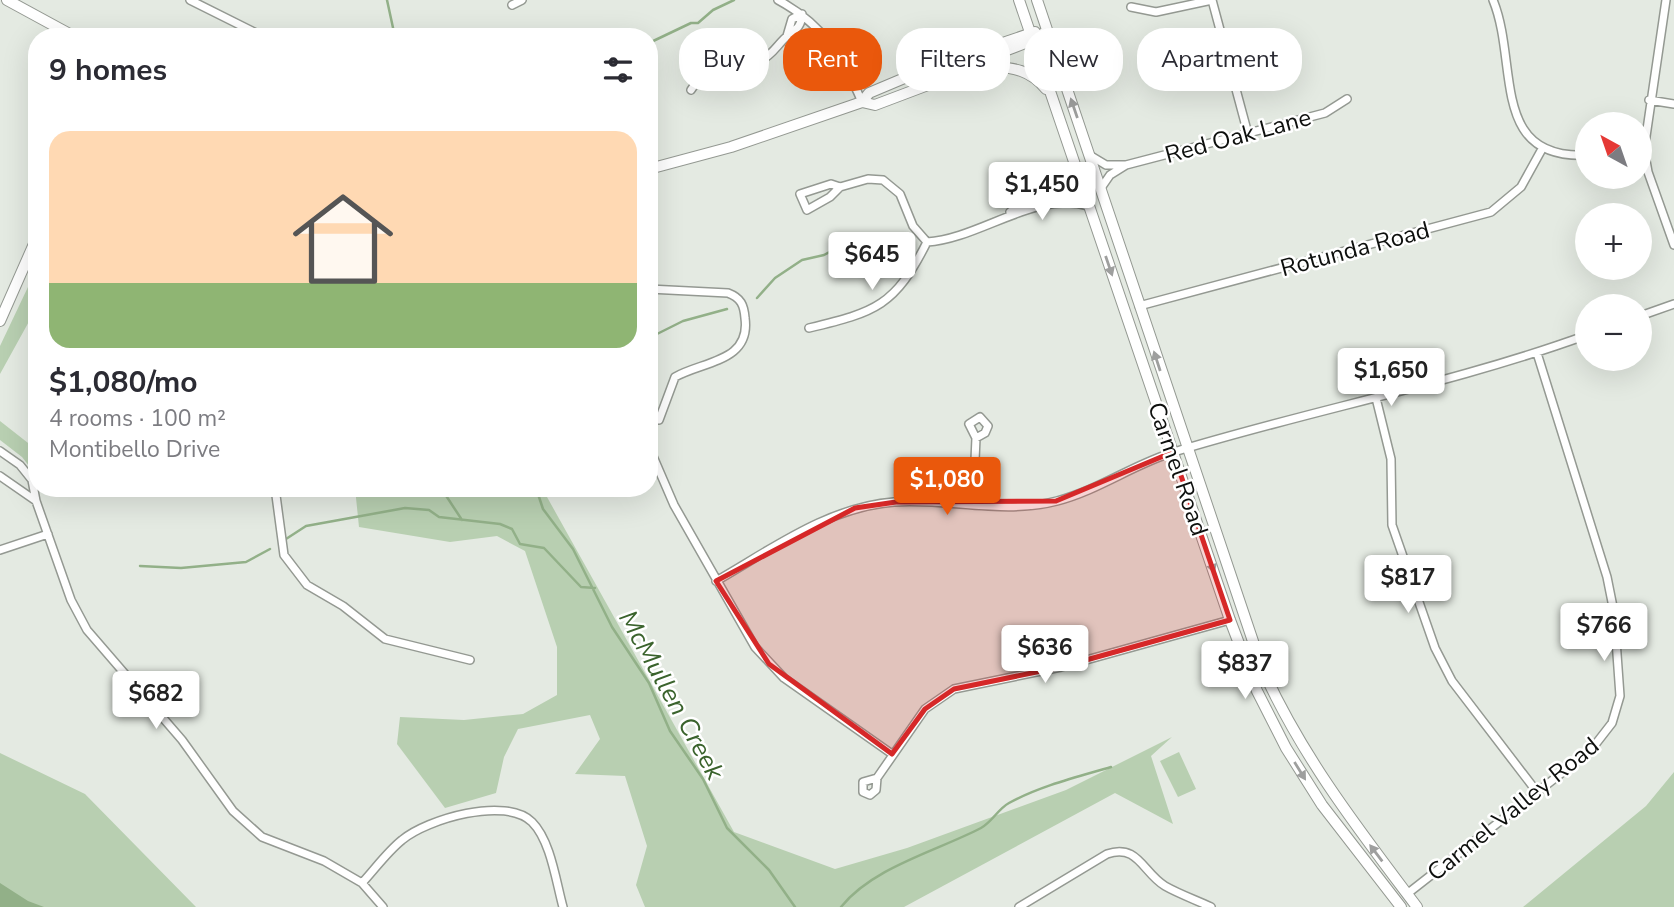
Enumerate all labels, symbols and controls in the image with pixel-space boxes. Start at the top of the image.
chip: Buy [679,28,769,91]
chip: Rent [783,28,882,91]
chip: Filters [896,28,1010,91]
chip: New [1024,28,1123,91]
chip: Apartment [1137,28,1302,91]
text: 9 homes [49,50,167,91]
icon: filters [599,51,637,89]
one-way arrow [1068,98,1079,119]
street label: Red Oak Lane [1161,101,1315,171]
north arrow [1575,112,1652,189]
map controls [1575,112,1652,371]
pin: $1,450 [985,162,1099,222]
text: $1,450 [1005,169,1079,200]
icon: home [280,176,406,302]
button: + [1575,203,1652,280]
street label: Rotunda Road [1277,214,1433,284]
pin: $645 [831,232,913,292]
text: $645 [844,239,900,270]
one-way arrow [1104,256,1115,277]
button: − [1575,294,1652,371]
pin: $1,650 [1334,348,1448,408]
one-way arrow [1151,350,1162,371]
text: $1,650 [1354,355,1428,386]
text: $1,080/mo [49,362,198,403]
street label: Carmel Road [1140,398,1216,540]
text: 4 rooms · 100 m² [49,403,226,434]
text: Montibello Drive [49,434,220,465]
pin: $1,080 [890,458,1004,517]
text: $1,080 [910,464,984,495]
one-way arrow [1206,553,1216,574]
pin: $817 [1367,556,1449,615]
text: $817 [1380,562,1436,593]
water label: McMullen Creek [610,604,733,787]
pin: $766 [1563,604,1645,663]
text: $766 [1576,610,1632,641]
pin: $636 [1004,626,1086,685]
text: $636 [1017,632,1073,663]
pin: $837 [1204,642,1286,701]
text: $837 [1217,648,1273,679]
pin: $682 [115,672,197,731]
text: $682 [128,678,184,709]
street label: Carmel Valley Road [1420,730,1606,888]
one-way arrow [1294,762,1307,781]
one-way arrow [1369,844,1383,862]

